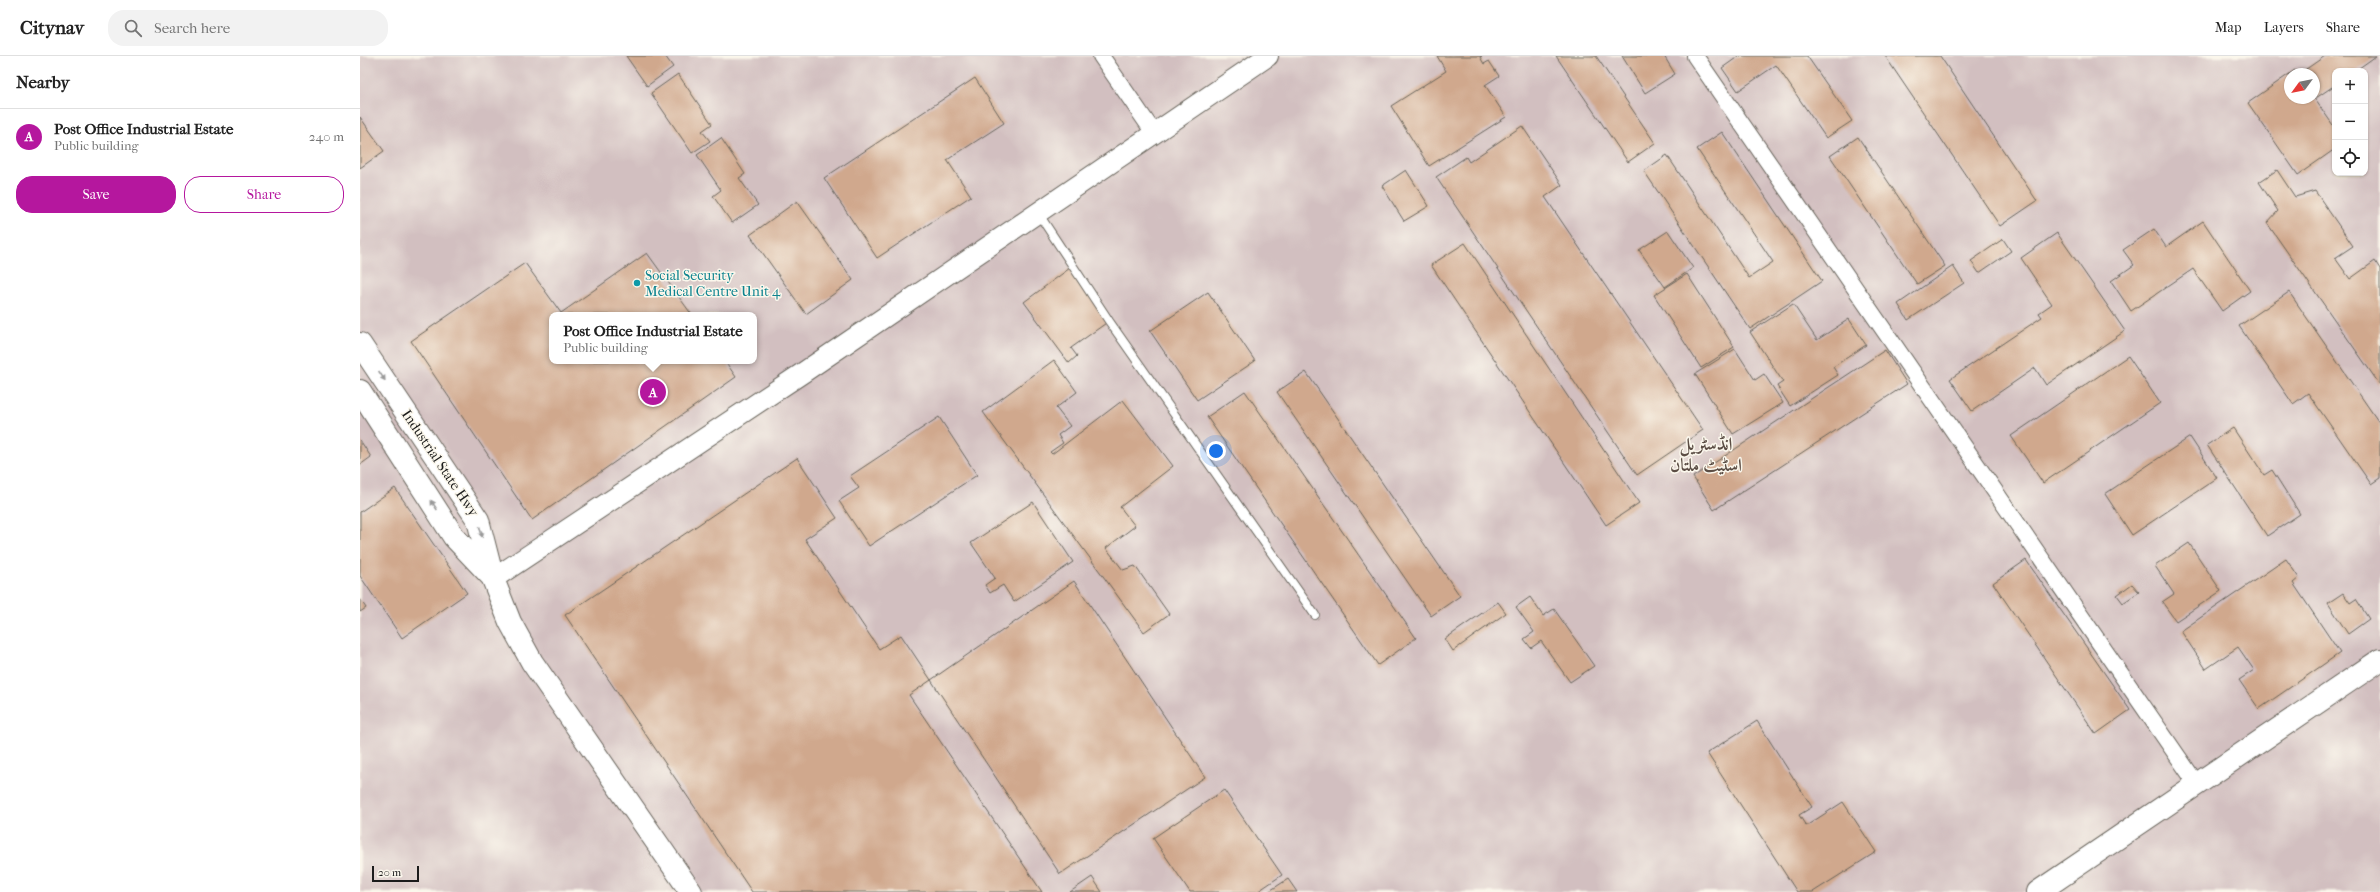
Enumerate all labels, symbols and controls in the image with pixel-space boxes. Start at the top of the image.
search box [108,10,388,46]
text: Citynav [20,17,84,39]
icon: search [122,17,144,39]
text: Search here [154,19,230,37]
text: Map [2215,19,2242,36]
text: Layers [2264,19,2304,36]
text: Share [2326,19,2360,36]
north arrow [2284,68,2320,104]
map controls [2332,68,2368,176]
button: + [2332,68,2368,104]
text: Nearby [16,72,70,92]
button: − [2332,104,2368,140]
text: Post Office Industrial Estate [54,120,234,138]
text: A [25,129,33,144]
text: 240 m [309,129,344,144]
text: Public building [54,138,139,153]
button: locate [2332,140,2368,176]
button: Save [16,176,176,213]
button: Share [184,176,344,213]
place label: Social Security Medical Centre Unit 4 [645,267,781,300]
marker: Social Security Medical Centre Unit 4 [632,278,642,288]
popup [549,312,757,364]
text: Post Office Industrial Estate [563,322,743,340]
text: Public building [563,340,648,355]
one-way arrow [378,371,386,381]
pin: A [640,377,666,407]
street label: Industrial State Hwy [398,406,482,520]
district label: انڈسٹریل اسٹیٹ ملتان [1670,433,1742,476]
your location [1206,441,1226,461]
one-way arrow [430,499,437,511]
one-way arrow [478,527,484,539]
scale bar [372,864,419,883]
text: 20 m [378,866,401,879]

